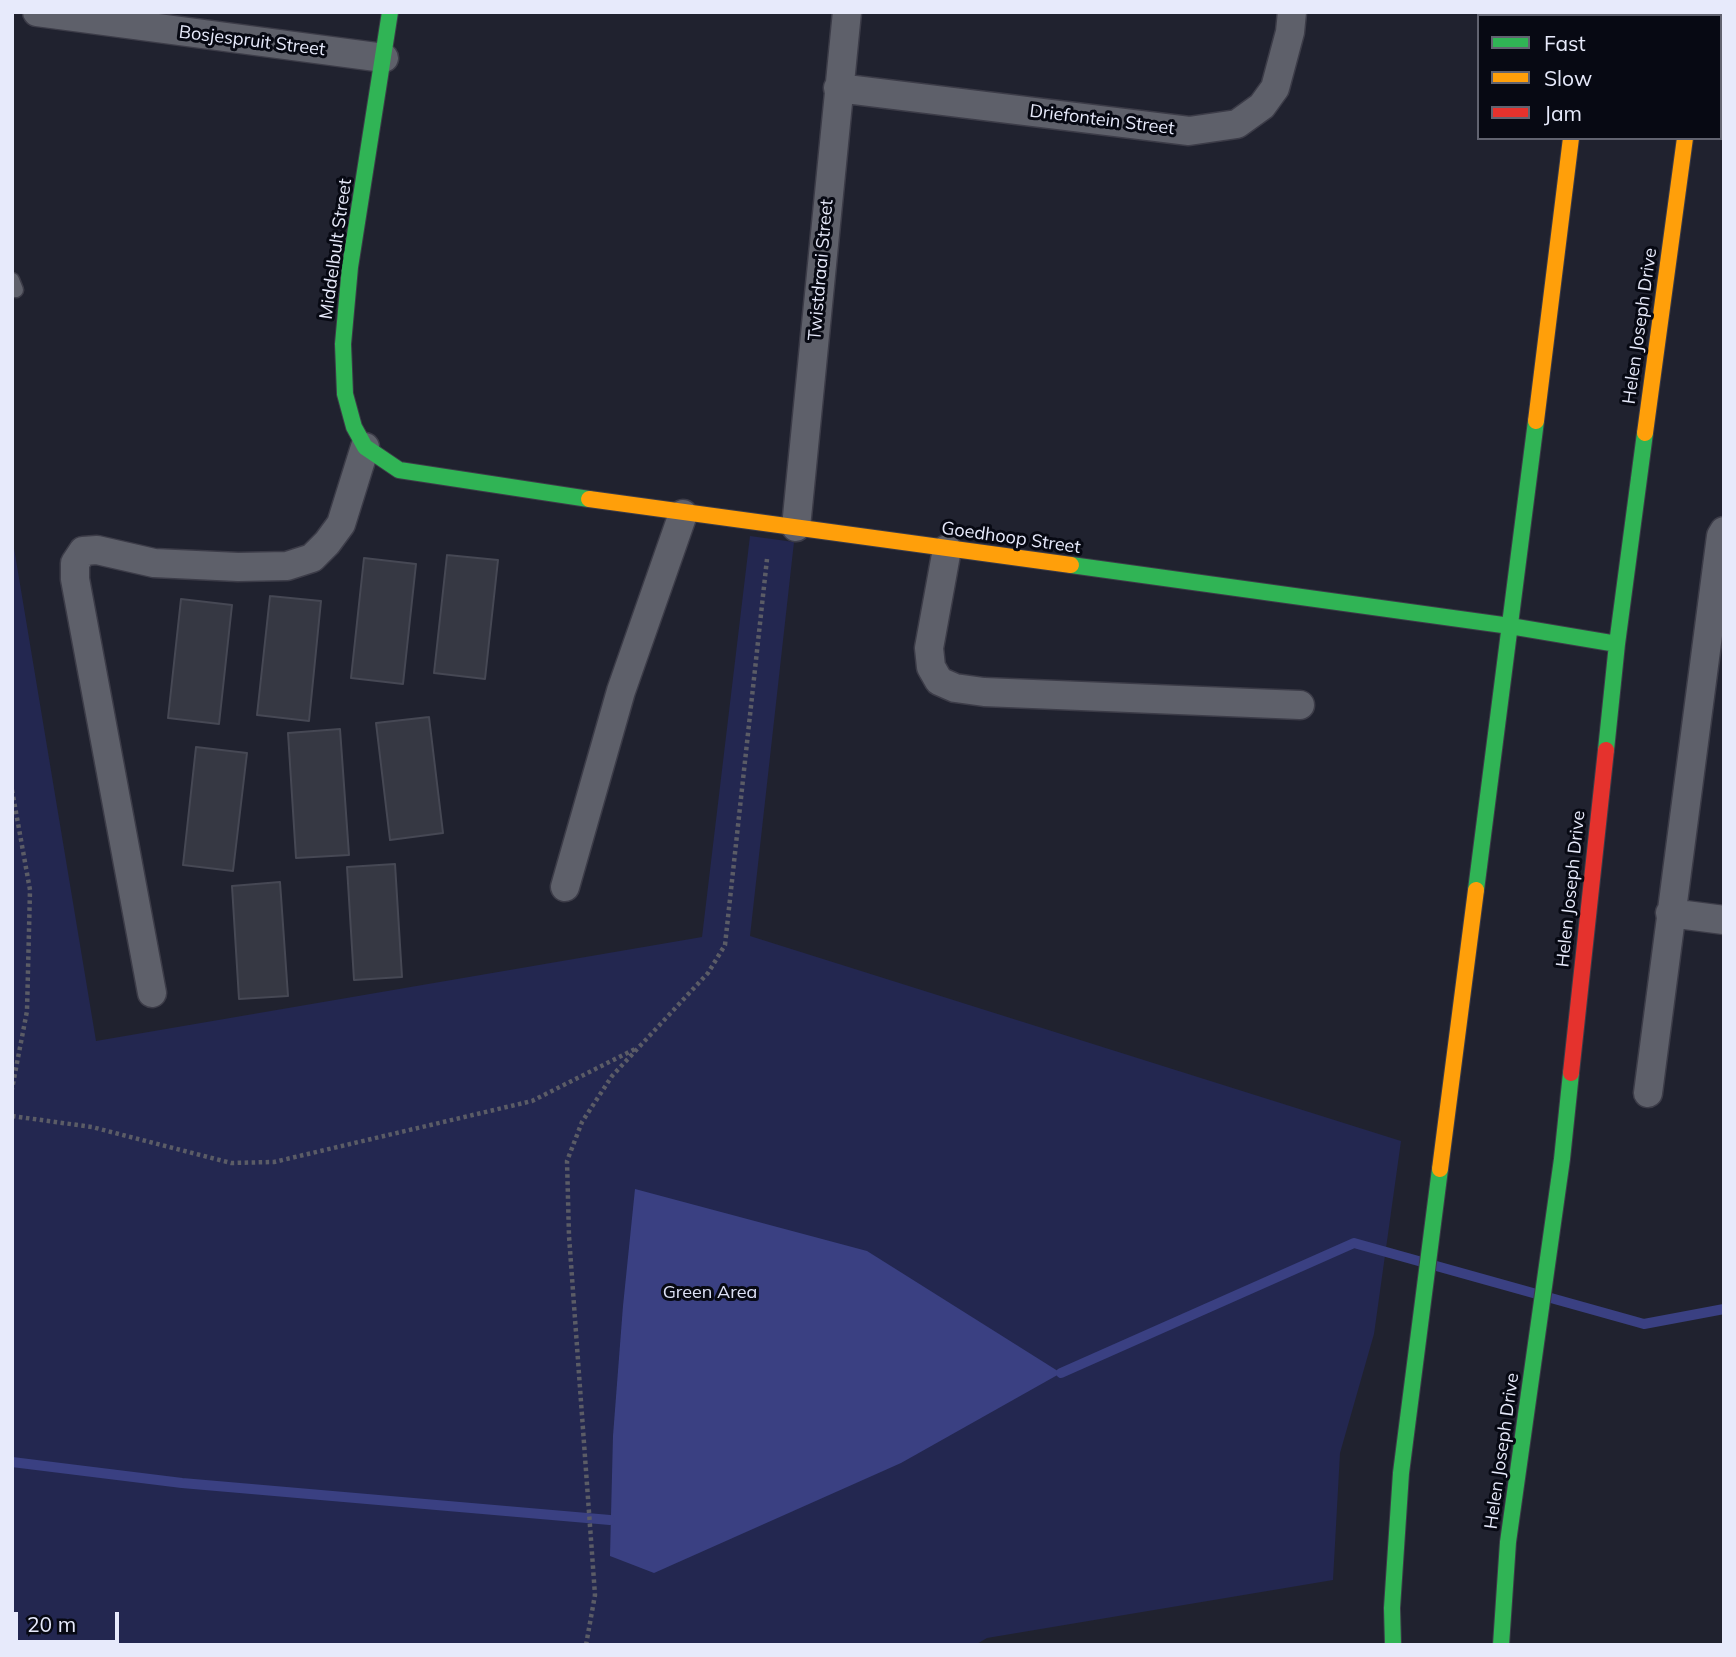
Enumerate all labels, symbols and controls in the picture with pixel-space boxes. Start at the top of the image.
legend [1477,14,1722,140]
street label: Bosjespruit Street [178,21,326,61]
text: Fast [1544,30,1586,56]
text: Slow [1544,65,1592,91]
street label: Driefontein Street [1028,100,1176,140]
text: Jam [1544,100,1582,126]
street label: Middelbult Street [315,177,357,321]
street label: Twistdraai Street [804,198,838,342]
street label: Helen Joseph Drive [1618,247,1662,405]
street label: Goedhoop Street [940,518,1082,558]
street label: Helen Joseph Drive [1552,810,1590,968]
park label: Green Area [663,1282,757,1304]
street label: Helen Joseph Drive [1480,1372,1524,1530]
scale bar [18,1598,122,1642]
text: 20 m [27,1611,76,1637]

